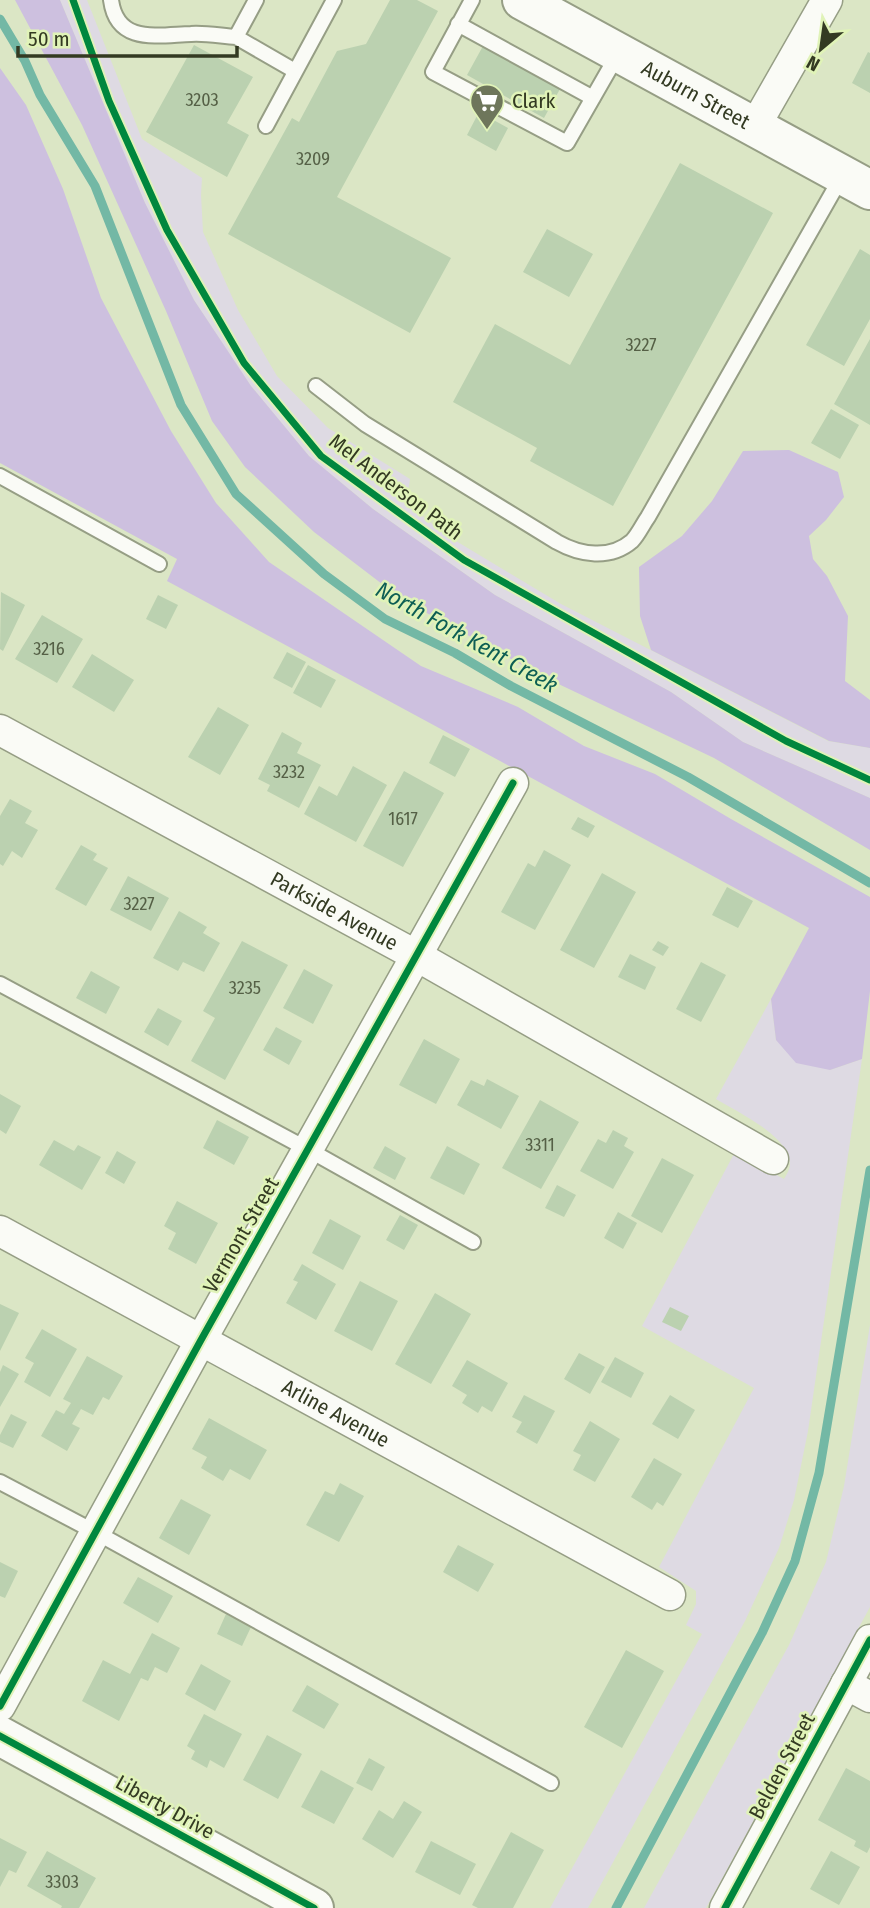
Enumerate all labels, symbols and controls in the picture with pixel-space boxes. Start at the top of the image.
scale bar [18,14,236,58]
north arrow [786,14,856,84]
text: 50 m [28,26,70,52]
text: N [802,51,824,76]
street label: Auburn Street [637,55,754,135]
supermarket icon: Clark [468,82,506,131]
place label: Clark [512,88,556,114]
house number: 3203 [185,89,219,111]
house number: 3209 [296,148,330,170]
house number: 3227 [625,334,657,356]
street label: Mel Anderson Path [324,428,468,546]
water label: North Fork Kent Creek [371,575,563,699]
house number: 3216 [33,638,65,660]
house number: 3232 [273,761,305,783]
house number: 1617 [388,808,418,830]
street label: Parkside Avenue [266,866,402,956]
house number: 3227 [123,893,155,915]
house number: 3235 [229,977,261,999]
house number: 3311 [525,1134,555,1156]
street label: Vermont Street [197,1172,285,1298]
street label: Arline Avenue [277,1374,394,1453]
street label: Belden Street [743,1708,821,1824]
street label: Liberty Drive [111,1769,219,1845]
house number: 3303 [45,1871,79,1893]

